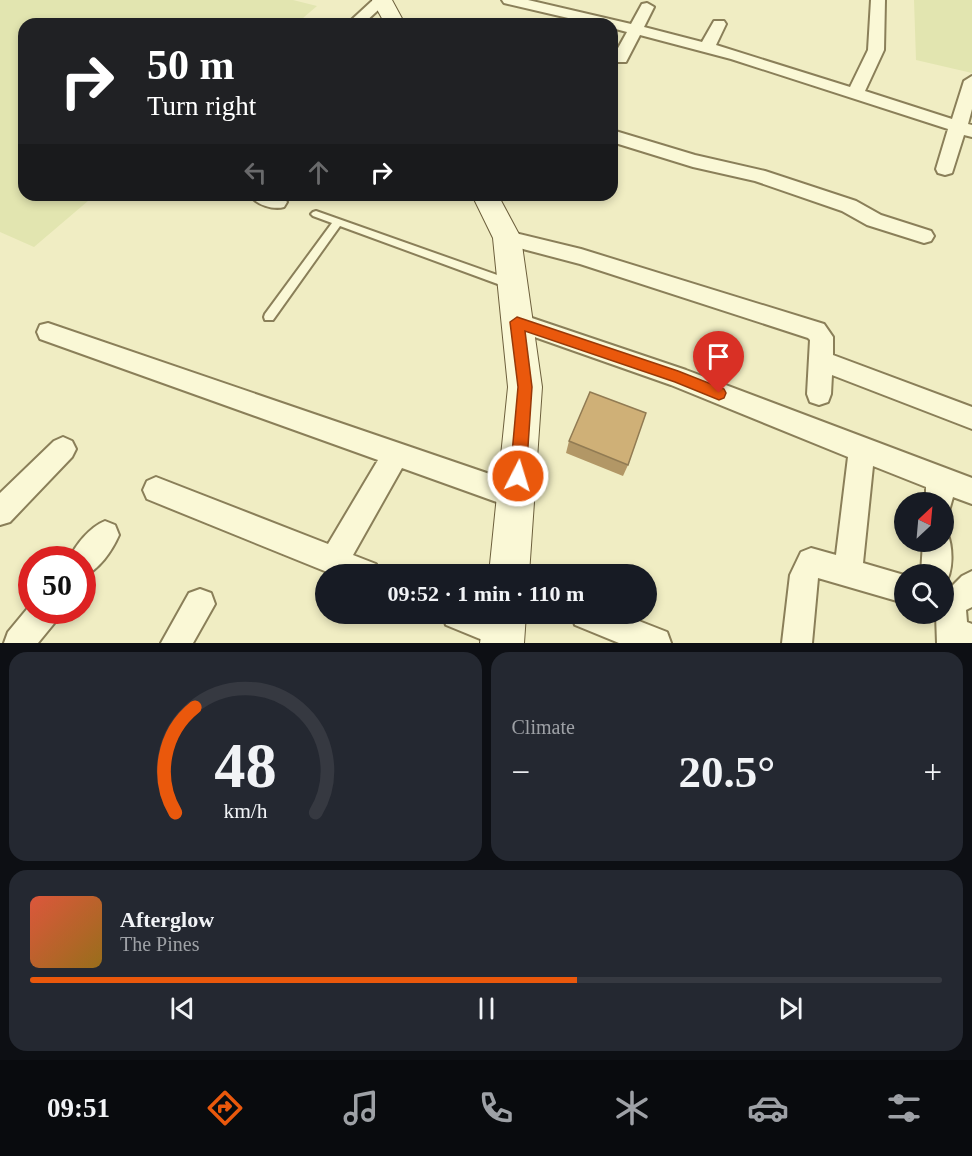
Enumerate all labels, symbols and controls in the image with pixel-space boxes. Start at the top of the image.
icon: right [48,42,126,120]
text: 50 m [147,42,235,88]
text: Turn right [147,91,256,121]
icon: left [239,156,272,189]
icon: ahead [302,156,335,189]
icon: right [365,156,398,189]
pin [693,331,744,393]
icon: arrive [702,340,735,373]
position arrow [486,444,550,508]
north arrow [894,492,954,552]
map controls [894,492,954,624]
speed limit sign: 50 [18,546,96,624]
button: search [894,564,954,624]
text: 09:52 · 1 min · 110 m [388,581,584,606]
text: Climate [512,716,575,738]
text: 48 [214,731,276,800]
text: 20.5° [678,747,775,797]
text: − [512,754,530,790]
text: + [923,754,942,790]
text: km/h [223,800,268,824]
text: Afterglow [120,907,214,932]
text: The Pines [120,933,199,955]
icon: previous [166,992,199,1025]
icon: pause [470,992,503,1025]
icon: next [774,992,807,1025]
icon: directions [204,1087,246,1129]
icon: music [340,1087,382,1129]
icon: phone [475,1087,517,1129]
icon: climate [611,1087,653,1129]
icon: car [747,1087,789,1129]
icon: filters [883,1087,925,1129]
text: 09:51 [47,1093,110,1123]

